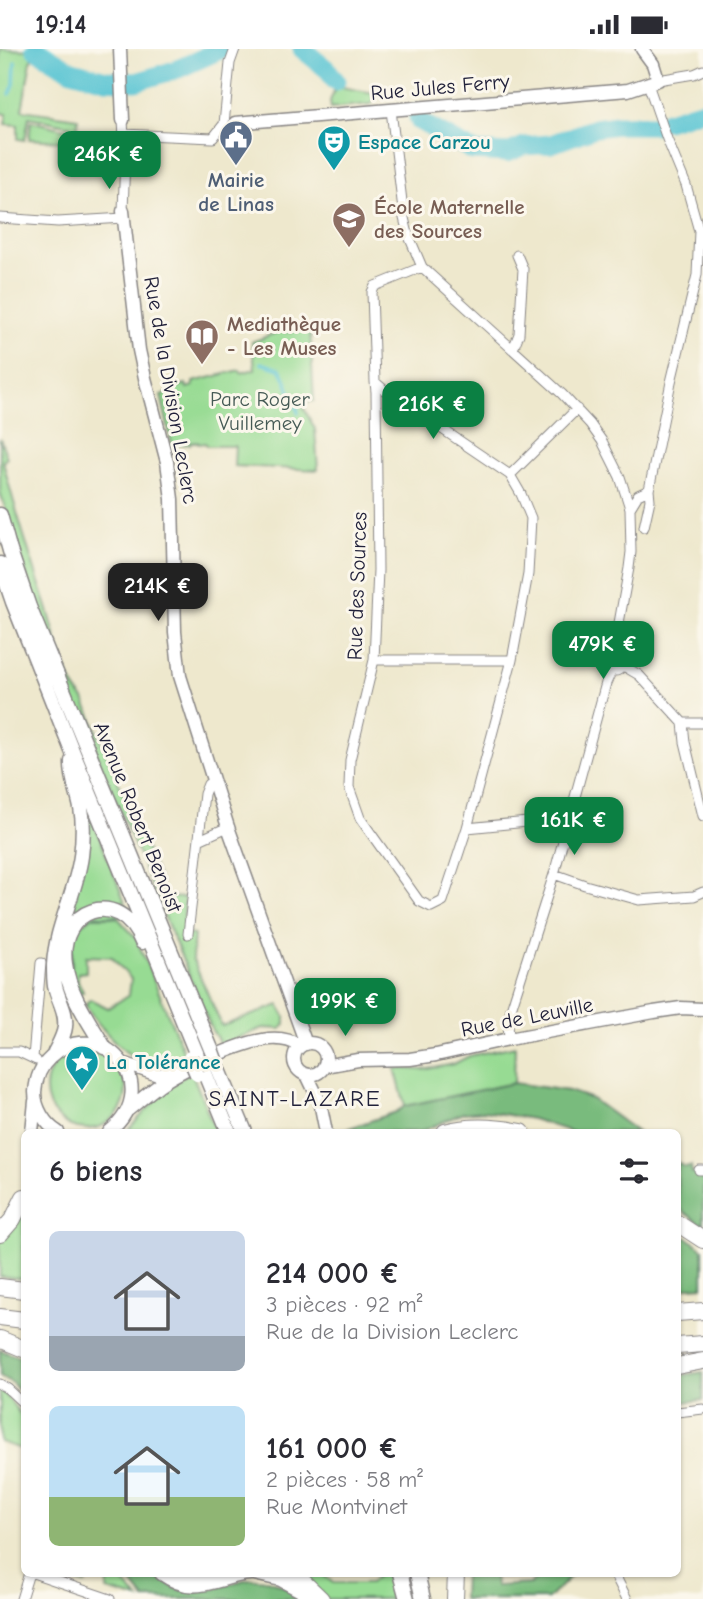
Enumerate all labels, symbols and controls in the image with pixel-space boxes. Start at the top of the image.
text: 19:14 [35,10,86,40]
street label: Rue Jules Ferry [369,69,511,105]
public building icon: Mairie de Linas [217,118,255,167]
theatre icon: Espace Carzou [315,123,353,172]
place label: Espace Carzou [358,130,491,154]
pin: 246K € [52,131,166,191]
text: 246K € [74,140,144,167]
place label: Mairie de Linas [198,168,274,216]
place label: École Maternelle des Sources [374,195,525,243]
school or university icon: École Maternelle des Sources [330,200,368,249]
street label: Rue de la Division Leclerc [139,274,203,506]
place label: Mediathèque - Les Muses [227,312,341,360]
library icon: Mediathèque - Les Muses [183,317,221,366]
pin: 216K € [376,381,490,441]
park label: Parc Roger Vuillemey [210,387,311,435]
text: 216K € [398,390,468,417]
street label: Rue des Sources [342,511,372,661]
pin: 214K € [101,563,215,623]
text: 214K € [124,572,192,599]
pin: 479K € [546,621,660,681]
text: 479K € [568,630,638,657]
street label: Avenue Robert Benoist [89,718,188,917]
pin: 161K € [517,797,631,857]
text: 161K € [540,806,608,833]
pin: 199K € [288,979,402,1038]
text: 199K € [310,987,380,1014]
street label: Rue de Leuville [459,992,595,1042]
place icon: La Tolérance [63,1043,101,1092]
place label: La Tolérance [106,1050,220,1074]
district label: SAINT-LAZARE [208,1085,382,1112]
icon: filters [615,1152,653,1190]
text: 6 biens [49,1154,142,1189]
text: 214 000 € [266,1256,400,1291]
icon: home [105,1259,189,1343]
text: 3 pièces · 92 m² [266,1291,423,1318]
text: Rue de la Division Leclerc [266,1318,518,1345]
text: 161 000 € [266,1431,399,1466]
icon: home [105,1434,189,1518]
text: 2 pièces · 58 m² [266,1466,423,1493]
text: Rue Montvinet [266,1493,407,1520]

